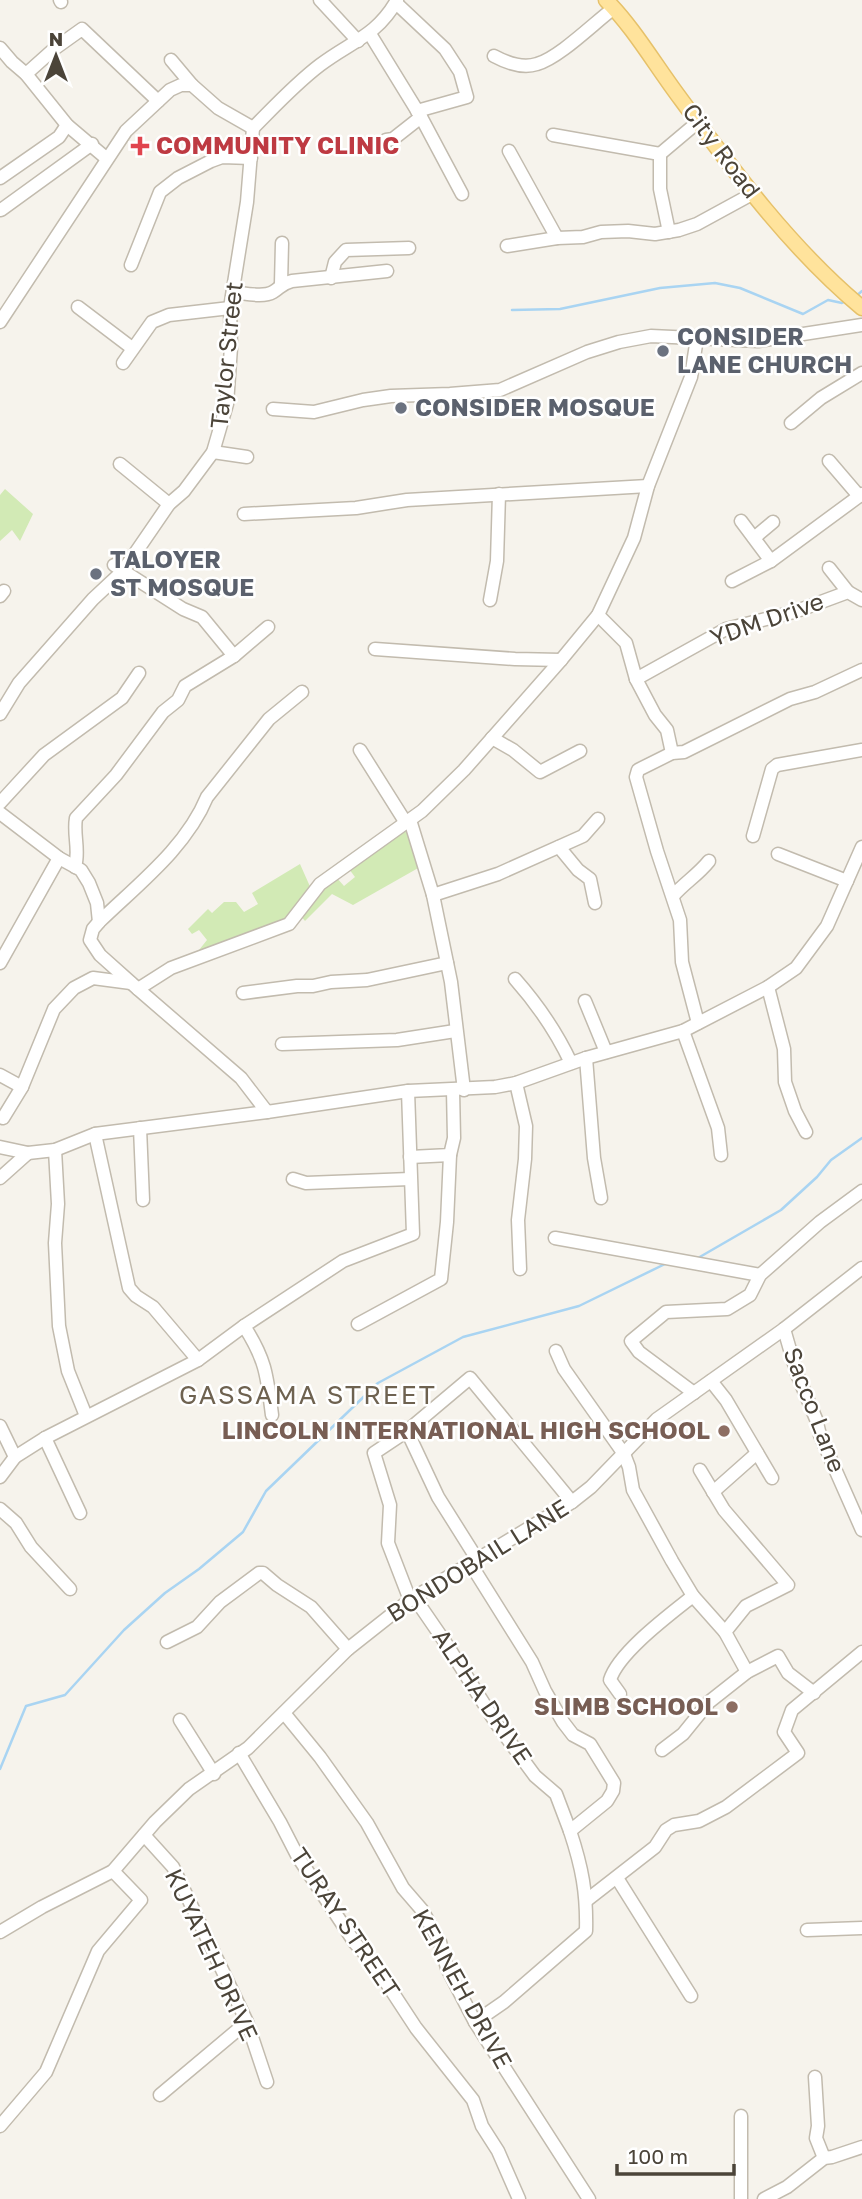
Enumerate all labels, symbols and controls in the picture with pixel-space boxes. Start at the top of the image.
north arrow [21,21,91,91]
text: N [49,27,63,50]
street label: City Road [677,97,767,203]
place label: COMMUNITY CLINIC [156,130,399,159]
marker: COMMUNITY CLINIC [130,136,150,156]
street label: Taylor Street [203,280,248,430]
place label: CONSIDER LANE CHURCH [677,321,852,378]
marker: CONSIDER LANE CHURCH [655,343,671,359]
place label: CONSIDER MOSQUE [415,392,655,421]
marker: CONSIDER MOSQUE [393,400,409,416]
place label: TALOYER ST MOSQUE [110,544,254,601]
marker: TALOYER ST MOSQUE [88,566,104,582]
street label: YDM Drive [706,586,827,652]
street label: Sacco Lane [778,1343,853,1476]
district label: GASSAMA STREET [179,1379,437,1410]
place label: LINCOLN INTERNATIONAL HIGH SCHOOL [222,1415,710,1444]
marker: LINCOLN INTERNATIONAL HIGH SCHOOL [716,1423,732,1439]
street label: BONDOBAIL LANE [381,1492,573,1627]
street label: ALPHA DRIVE [427,1623,539,1769]
place label: SLIMB SCHOOL [534,1691,718,1720]
marker: SLIMB SCHOOL [724,1699,740,1715]
street label: TURAY STREET [285,1842,407,2003]
street label: KUYATEH DRIVE [160,1864,265,2045]
street label: KENNEH DRIVE [407,1903,519,2073]
scale bar [617,2132,734,2176]
text: 100 m [628,2143,688,2169]

